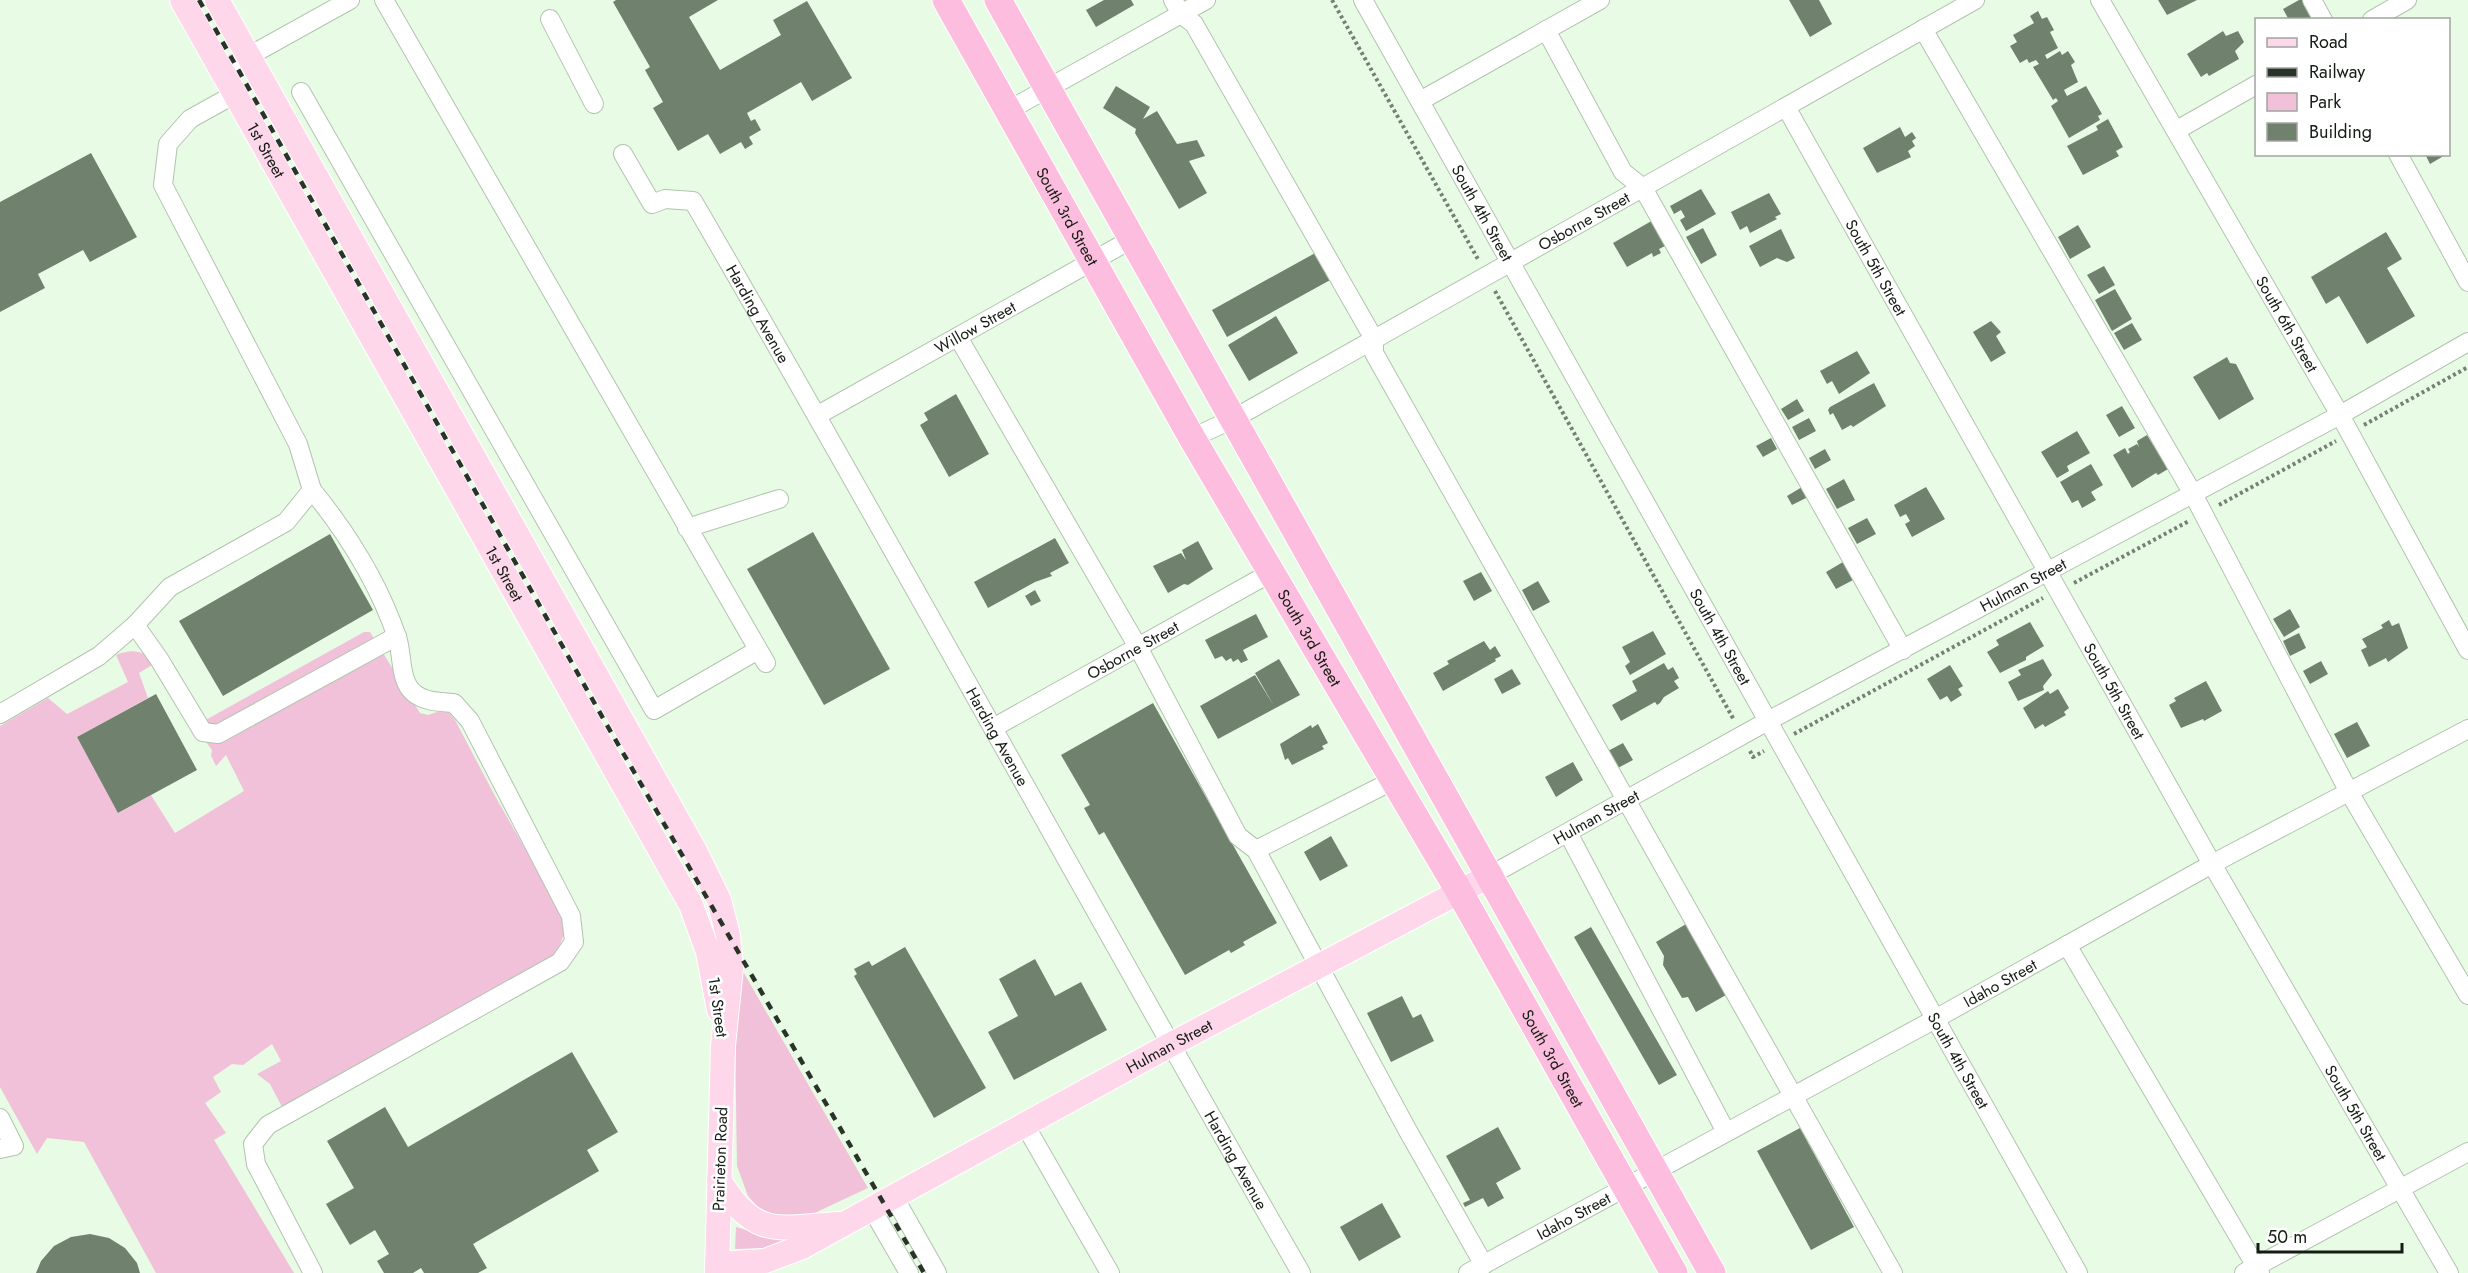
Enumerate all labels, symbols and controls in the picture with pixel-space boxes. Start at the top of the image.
legend [2255,18,2450,156]
text: Road [2309,29,2348,55]
text: Railway [2309,59,2365,85]
text: Park [2309,89,2341,115]
street label: 1st Street [241,118,291,182]
text: Building [2309,119,2372,145]
street label: South 4th Street [1446,160,1519,265]
street label: South 3rd Street [1031,163,1104,270]
street label: Osborne Street [1534,186,1634,256]
street label: South 5th Street [1840,215,1913,320]
street label: Harding Avenue [721,260,796,367]
street label: South 6th Street [2250,271,2324,376]
street label: Willow Street [930,295,1020,359]
street label: 1st Street [480,541,529,606]
street label: Hulman Street [1975,552,2070,617]
street label: South 4th Street [1684,584,1757,689]
street label: South 3rd Street [1272,585,1347,691]
street label: Osborne Street [1082,615,1183,685]
street label: South 5th Street [2078,638,2151,743]
street label: Harding Avenue [961,683,1035,790]
street label: Hulman Street [1549,783,1643,850]
street label: Idaho Street [1959,953,2041,1013]
street label: 1st Street [702,975,734,1039]
street label: South 3rd Street [1516,1005,1590,1112]
street label: South 4th Street [1922,1008,1995,1113]
street label: Hulman Street [1121,1013,1216,1079]
street label: South 5th Street [2319,1060,2393,1165]
street label: Harding Avenue [1199,1106,1274,1214]
street label: Prairieton Road [707,1107,733,1211]
street label: Idaho Street [1532,1186,1615,1245]
scale bar [2258,1216,2402,1254]
text: 50 m [2267,1224,2307,1250]

